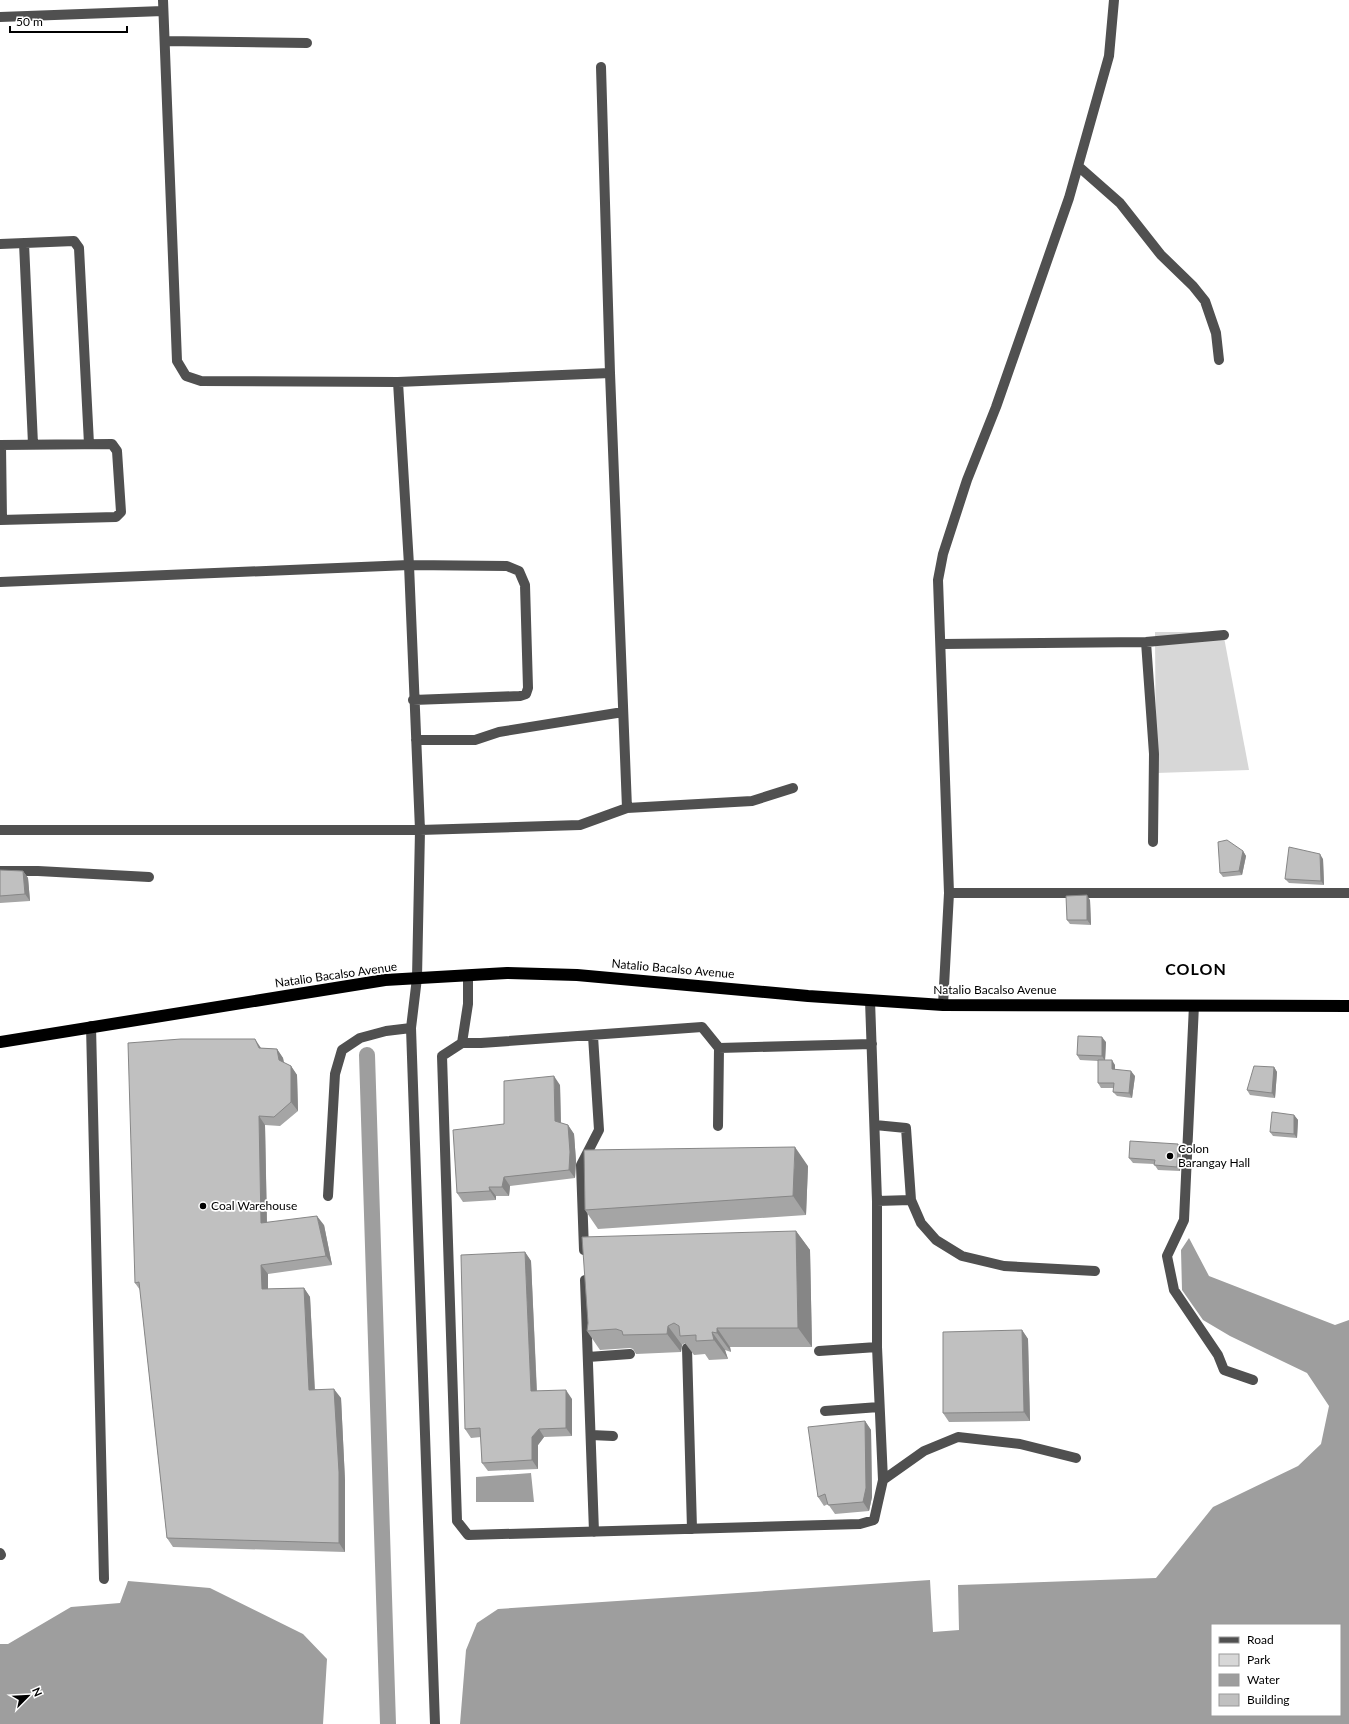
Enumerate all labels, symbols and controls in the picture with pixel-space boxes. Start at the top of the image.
scale bar [10,8,127,34]
text: 50 m [16,14,43,29]
street label: Natalio Bacalso Avenue [611,956,735,981]
street label: Natalio Bacalso Avenue [274,958,398,991]
district label: COLON [1165,959,1227,978]
street label: Natalio Bacalso Avenue [933,982,1057,997]
place label: Colon Barangay Hall [1178,1141,1250,1170]
marker: Colon Barangay Hall [1165,1151,1175,1161]
place label: Coal Warehouse [211,1198,297,1213]
marker: Coal Warehouse [198,1201,208,1211]
legend [1211,1624,1341,1716]
text: Road [1247,1632,1274,1647]
text: Park [1247,1652,1271,1667]
text: Water [1247,1672,1280,1687]
north arrow [8,1676,48,1716]
text: N [30,1685,45,1698]
text: Building [1247,1692,1290,1707]

